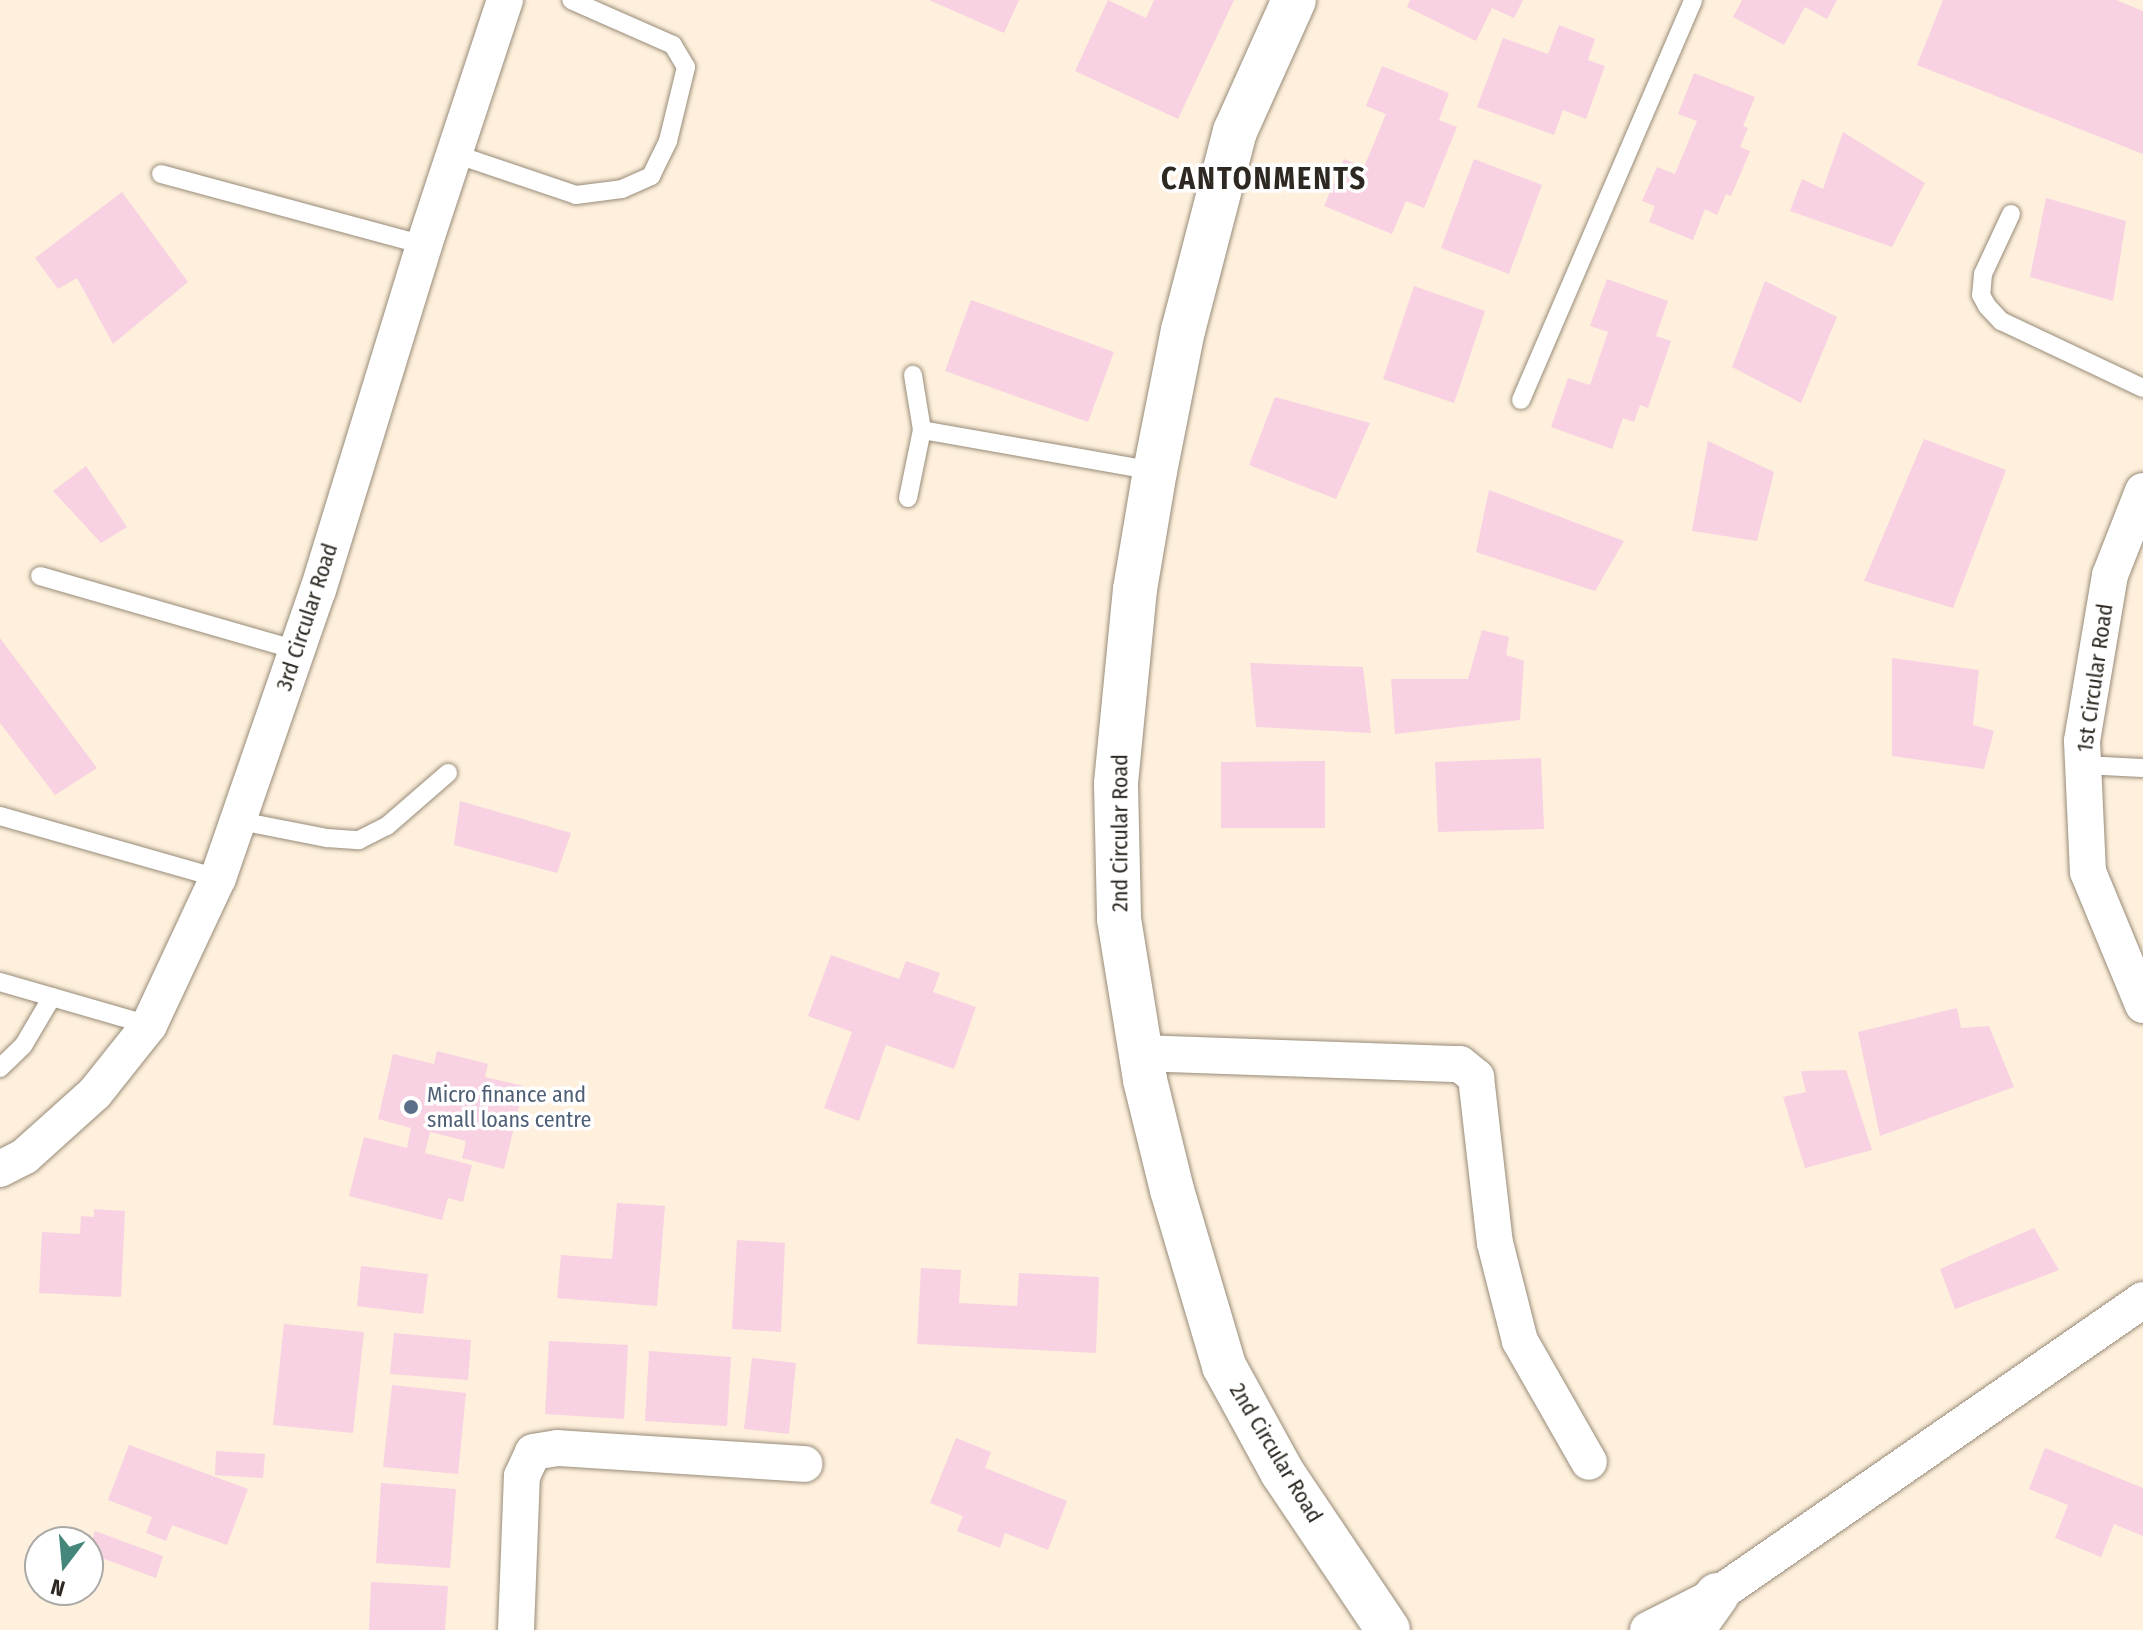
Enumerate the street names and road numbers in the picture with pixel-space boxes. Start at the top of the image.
street label: 3rd Circular Road [271,540,343,694]
street label: 1st Circular Road [2072,602,2118,754]
street label: 2nd Circular Road [1107,754,1133,912]
street label: 2nd Circular Road [1224,1379,1328,1527]

